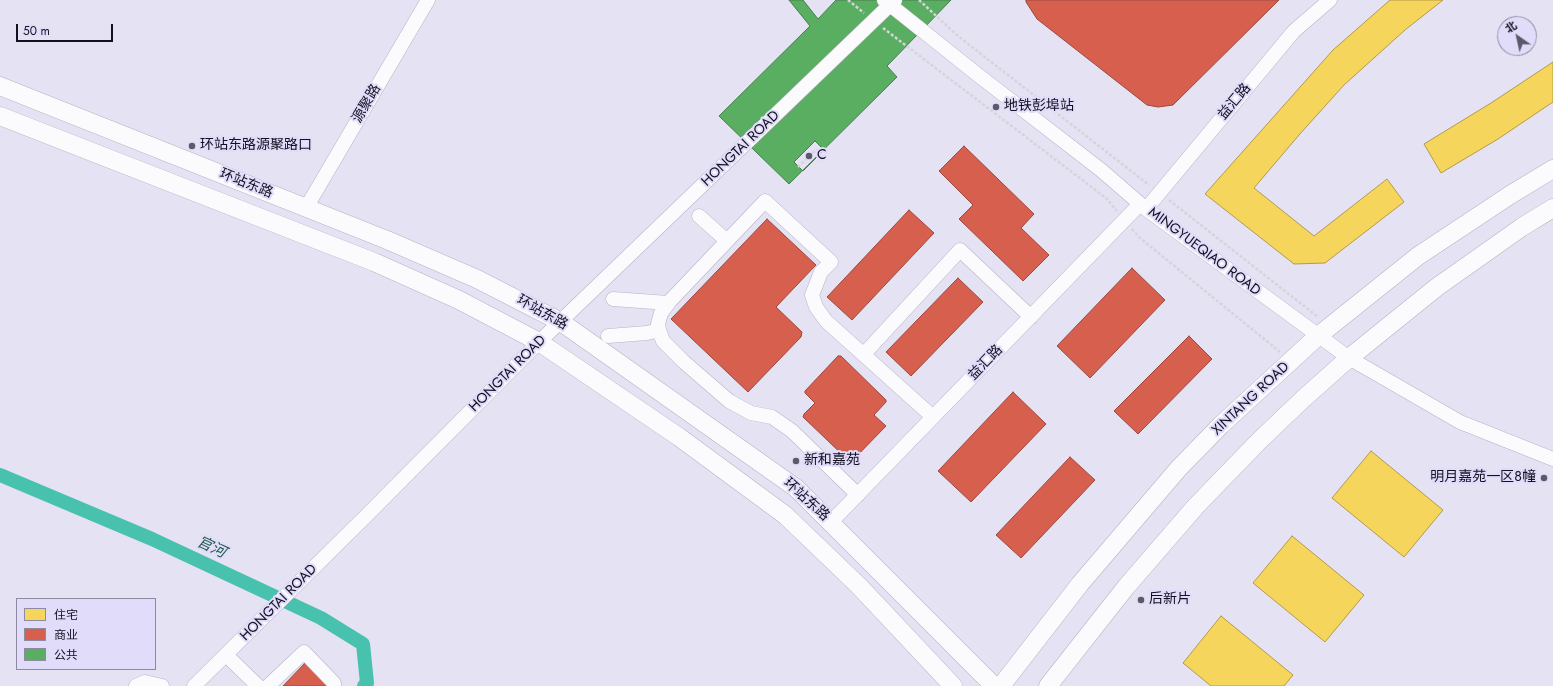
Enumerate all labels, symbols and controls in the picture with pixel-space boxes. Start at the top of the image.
scale bar [18,16,115,42]
north arrow [1497,16,1537,56]
text: 北 [1502,17,1520,37]
text: 50 m [23,22,50,40]
street label: 益汇路 [1215,81,1255,123]
street label: 源聚路 [349,82,385,126]
place label: 地铁彭埠站 [1004,99,1074,115]
marker: 地铁彭埠站 [991,102,1001,112]
street label: HONGTAI ROAD [699,108,783,190]
place label: 环站东路源聚路口 [200,138,312,154]
marker: 环站东路源聚路口 [187,141,197,151]
place label: C [817,148,827,164]
marker: C [804,151,814,161]
street label: 环站东路 [217,166,275,202]
street label: MINGYUEQIAO ROAD [1145,204,1263,300]
street label: 环站东路 [513,292,571,334]
street label: HONGTAI ROAD [466,332,550,416]
street label: 益汇路 [965,342,1007,384]
street label: XINTANG ROAD [1209,359,1293,439]
place label: 新和嘉苑 [804,453,860,469]
marker: 新和嘉苑 [791,456,801,466]
place label: 明月嘉苑一区8幢 [1430,470,1536,486]
marker: 明月嘉苑一区8幢 [1539,473,1549,483]
street label: 环站东路 [780,475,832,525]
water label: 官河 [194,534,228,562]
street label: HONGTAI ROAD [237,561,321,645]
place label: 后新片 [1149,592,1191,608]
marker: 后新片 [1136,595,1146,605]
legend [16,598,156,670]
text: 住宅 [54,606,78,624]
text: 商业 [54,626,78,644]
text: 公共 [54,646,78,664]

